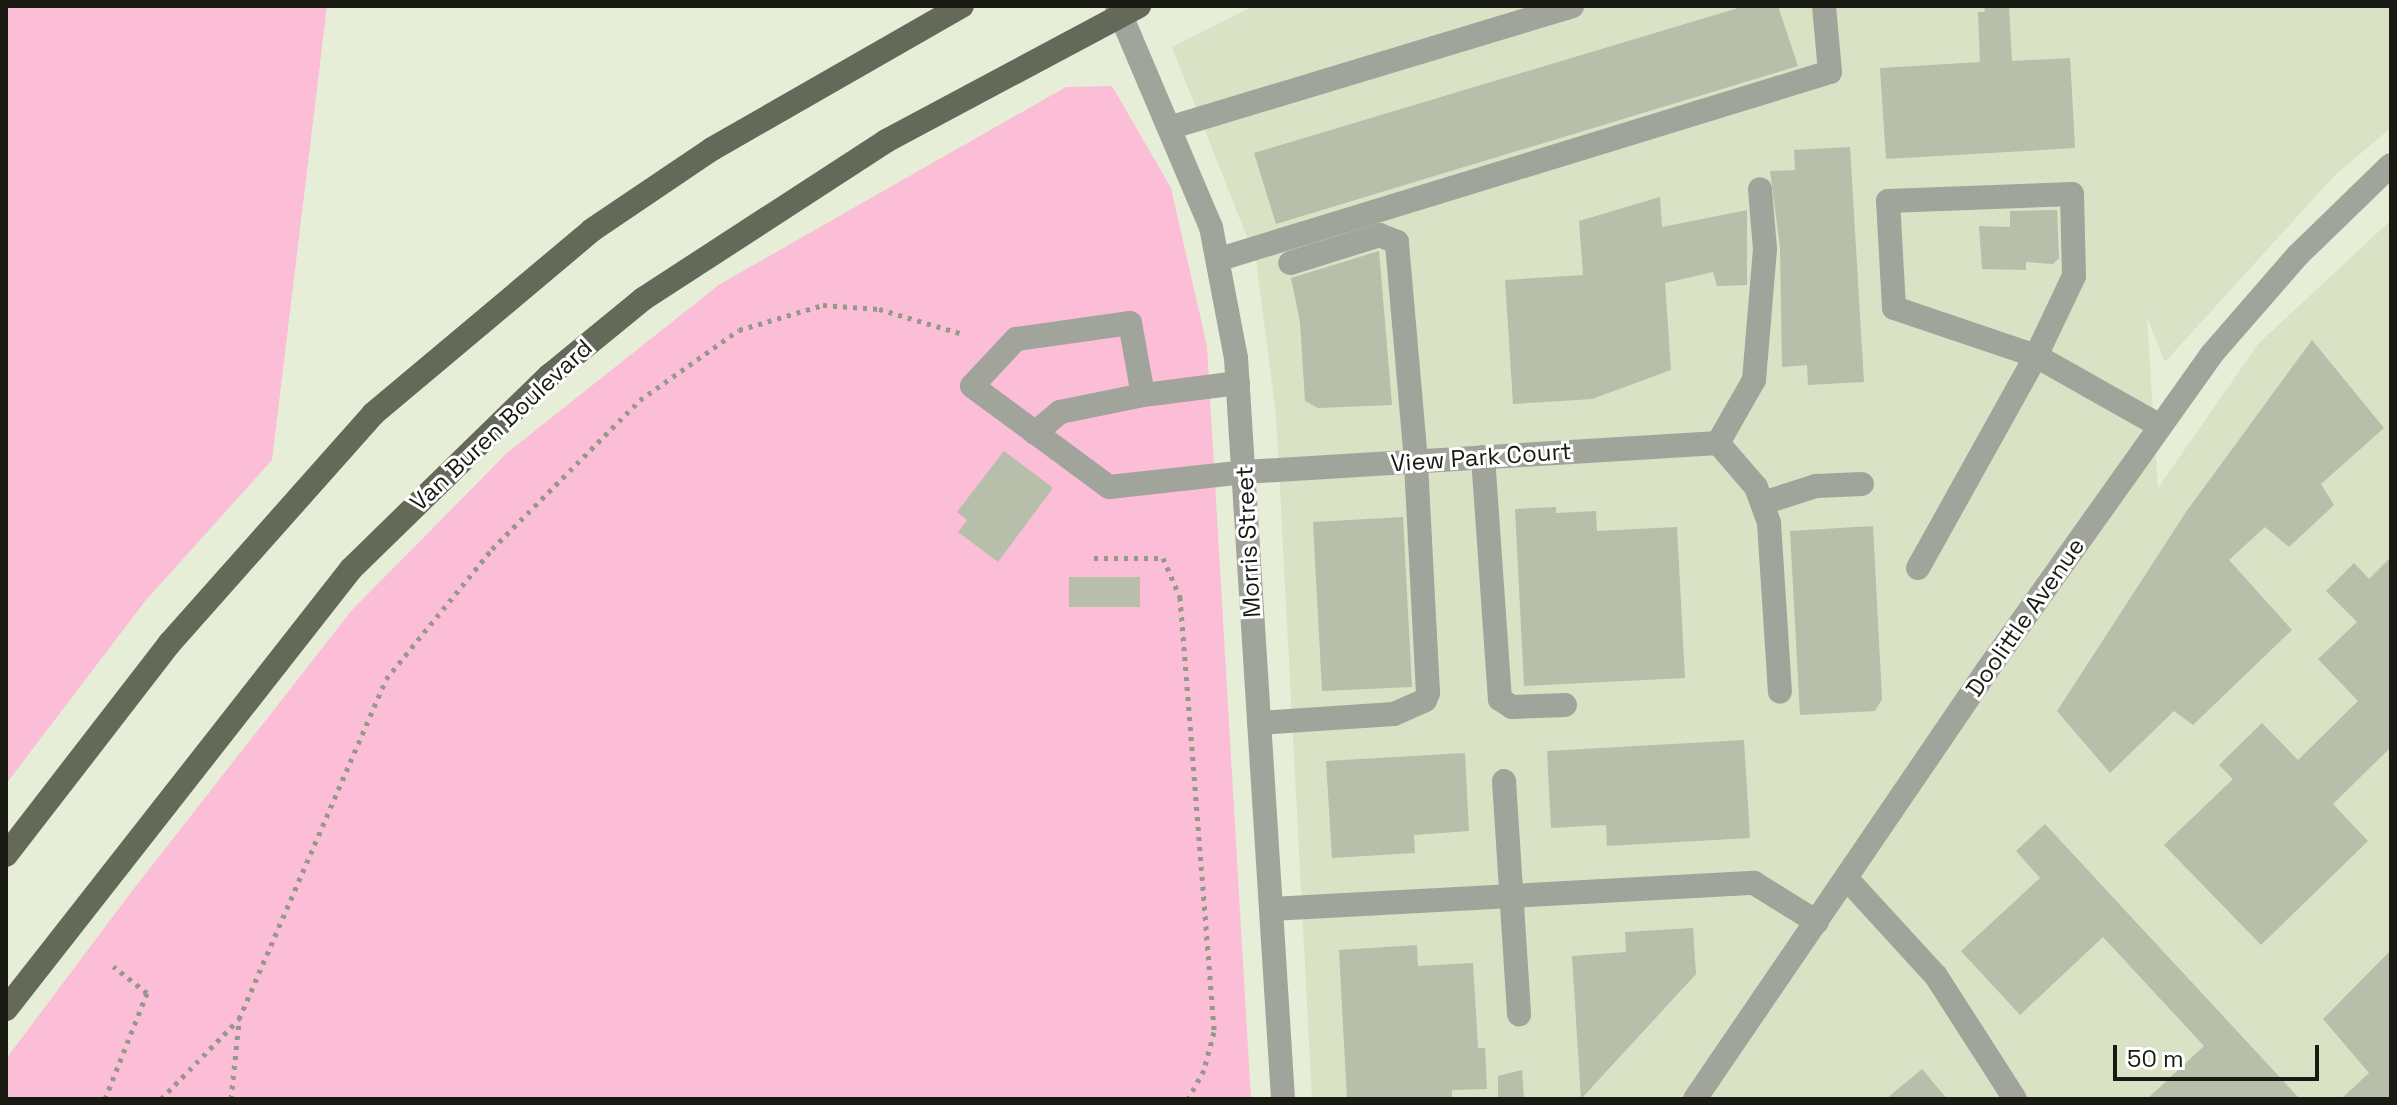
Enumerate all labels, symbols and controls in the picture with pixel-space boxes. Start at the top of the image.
street label: Van Buren Boulevard [404,333,598,517]
street label: View Park Court [1390,436,1572,478]
street label: Morris Street [1230,465,1266,619]
street label: Doolittle Avenue [1960,532,2090,702]
scale bar [2117,1029,2323,1079]
text: 50 m [2127,1043,2184,1074]

